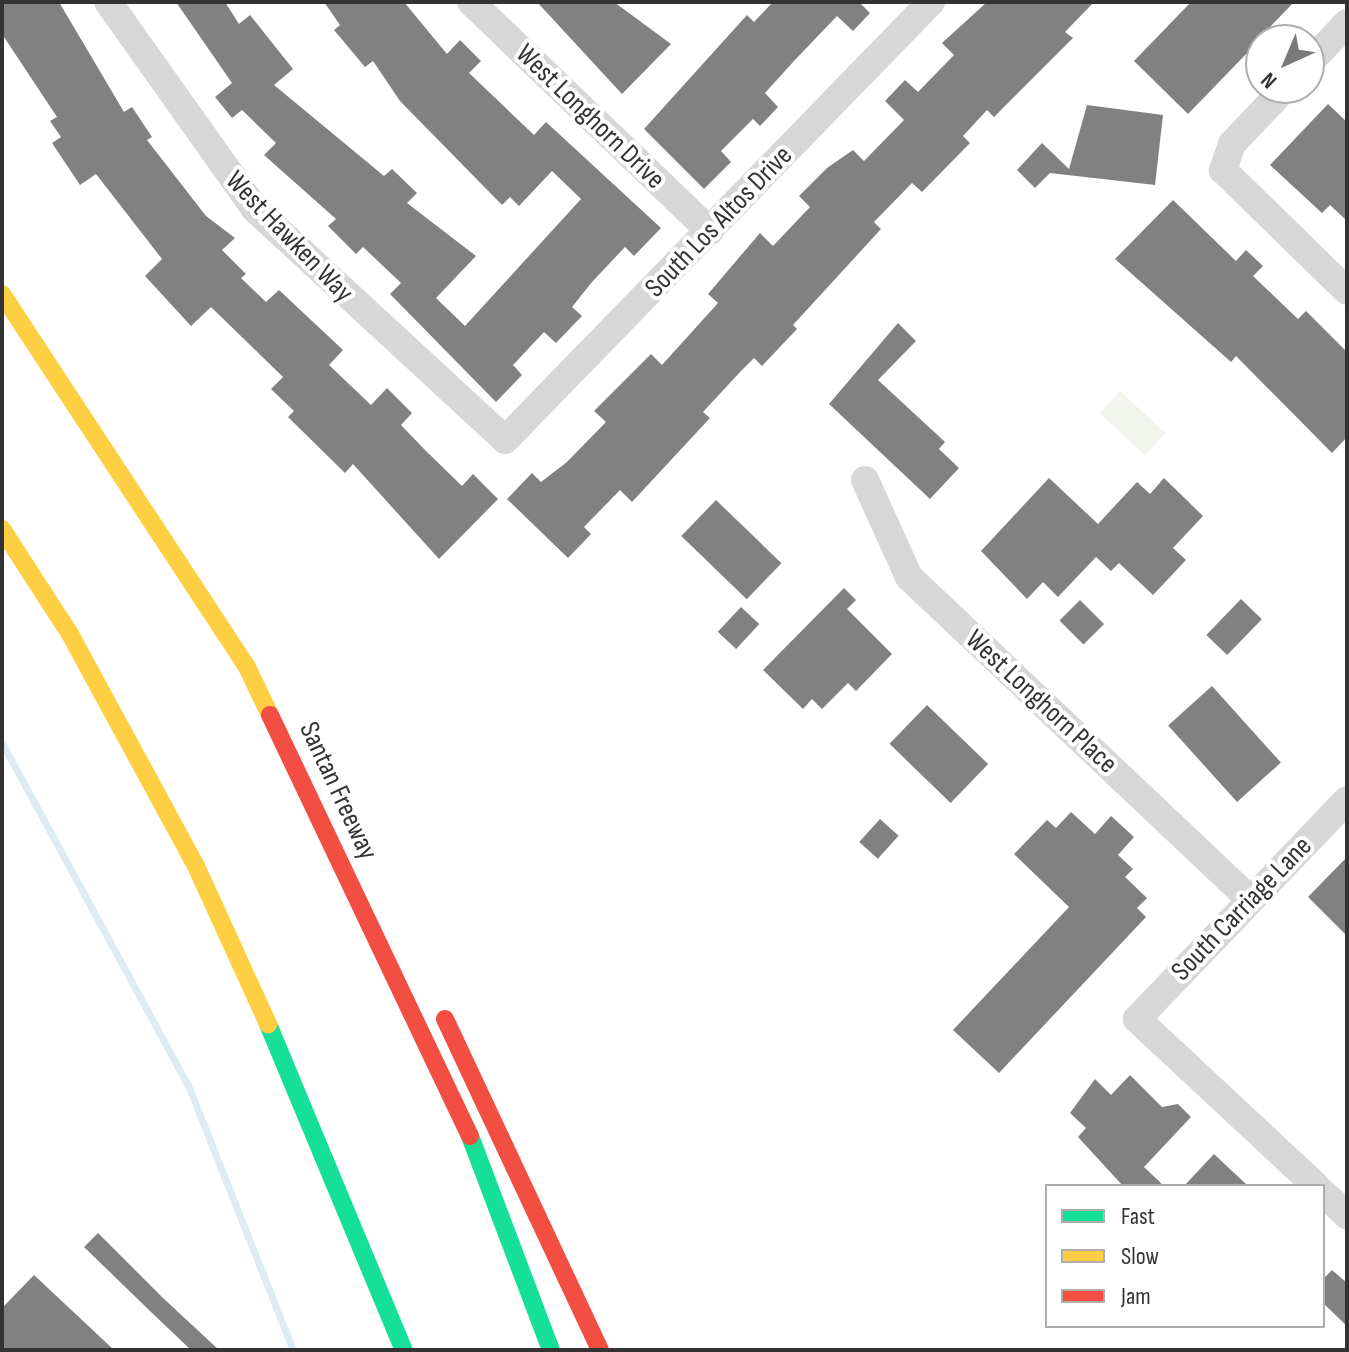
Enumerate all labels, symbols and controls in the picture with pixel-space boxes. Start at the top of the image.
north arrow [1245,24,1325,104]
street label: West Longhorn Drive [509,38,671,196]
text: N [1256,66,1283,94]
street label: South Los Altos Drive [638,139,800,305]
street label: West Hawken Way [218,164,360,310]
street label: West Longhorn Place [958,623,1124,781]
street label: Santan Freeway [292,717,384,865]
street label: South Carriage Lane [1165,830,1319,988]
legend [1045,1184,1325,1328]
text: Fast [1121,1202,1155,1231]
text: Slow [1121,1242,1159,1271]
text: Jam [1121,1282,1151,1311]

